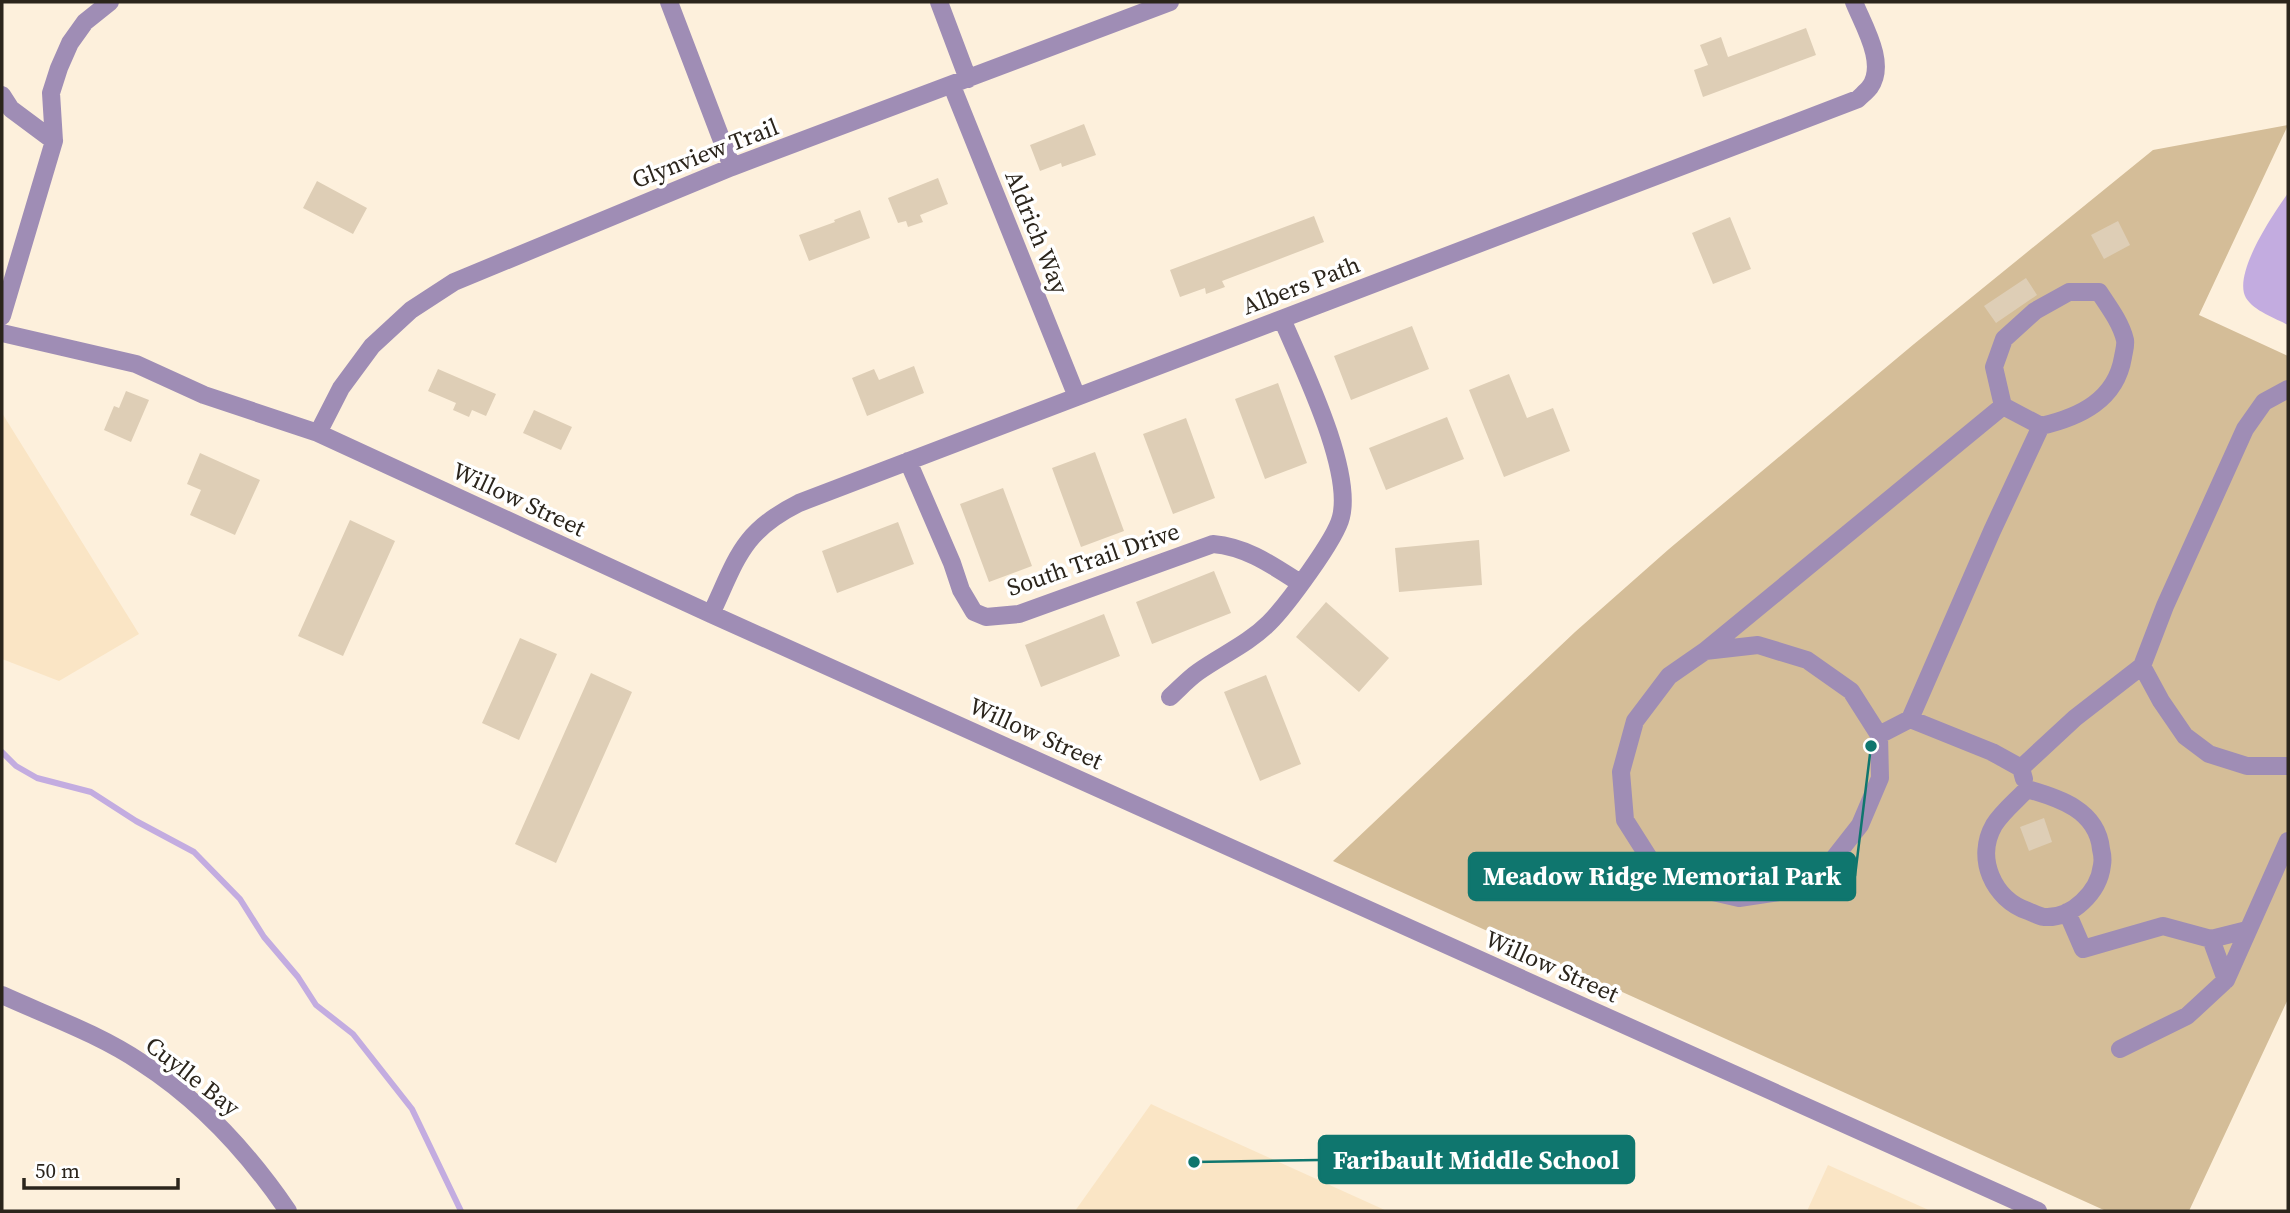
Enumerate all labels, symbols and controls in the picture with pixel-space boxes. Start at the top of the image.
street label: Glynview Trail [627,110,783,196]
street label: Aldrich Way [997,165,1077,299]
street label: Albers Path [1237,247,1365,323]
street label: Willow Street [447,454,591,544]
street label: South Trail Drive [1002,514,1184,604]
street label: Willow Street [964,689,1108,777]
callout: Meadow Ridge Memorial Park [1469,853,1855,900]
text: Meadow Ridge Memorial Park [1483,858,1842,894]
street label: Willow Street [1480,922,1624,1010]
street label: Cuylle Bay [139,1029,248,1124]
callout: Faribault Middle School [1319,1136,1634,1183]
text: Faribault Middle School [1333,1142,1619,1178]
scale bar [24,1146,178,1190]
text: 50 m [35,1156,80,1185]

